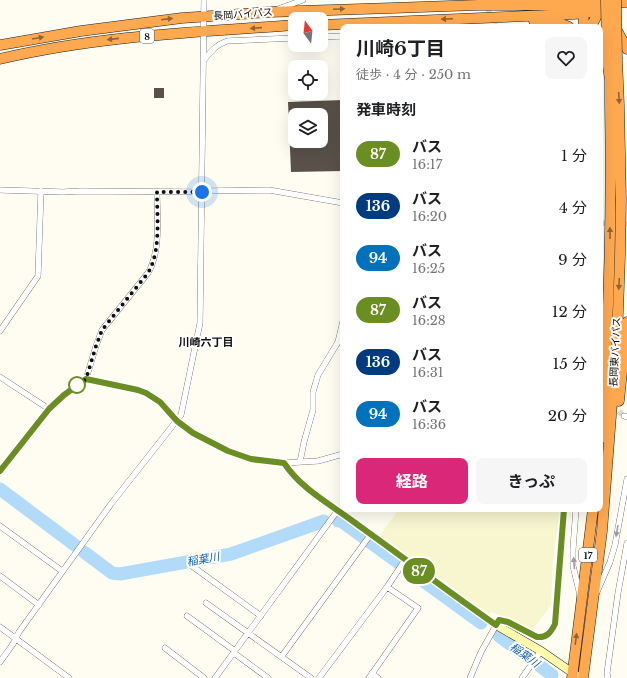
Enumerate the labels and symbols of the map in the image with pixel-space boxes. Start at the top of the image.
street label: 長岡バイパス [213,5,273,23]
one-way arrow [333,6,345,13]
north arrow [288,12,328,52]
one-way arrow [161,16,173,23]
one-way arrow [441,16,453,23]
one-way arrow [250,25,262,32]
road number: 8 [140,29,154,43]
one-way arrow [32,35,44,41]
one-way arrow [106,36,119,42]
one-way arrow [616,92,622,105]
your location [192,182,212,202]
one-way arrow [607,226,613,239]
one-way arrow [616,278,622,291]
street label: 長岡東バイパス [607,317,623,387]
district label: 川崎六丁目 [179,335,234,349]
unlabelled marker [68,376,86,394]
one-way arrow [614,525,620,537]
road number: 17 [579,548,597,562]
water label: 稲葉川 [186,549,221,569]
one-way arrow [570,557,577,569]
line badge: 87 [401,558,437,584]
one-way arrow [573,633,579,646]
water label: 稲葉川 [508,640,543,671]

